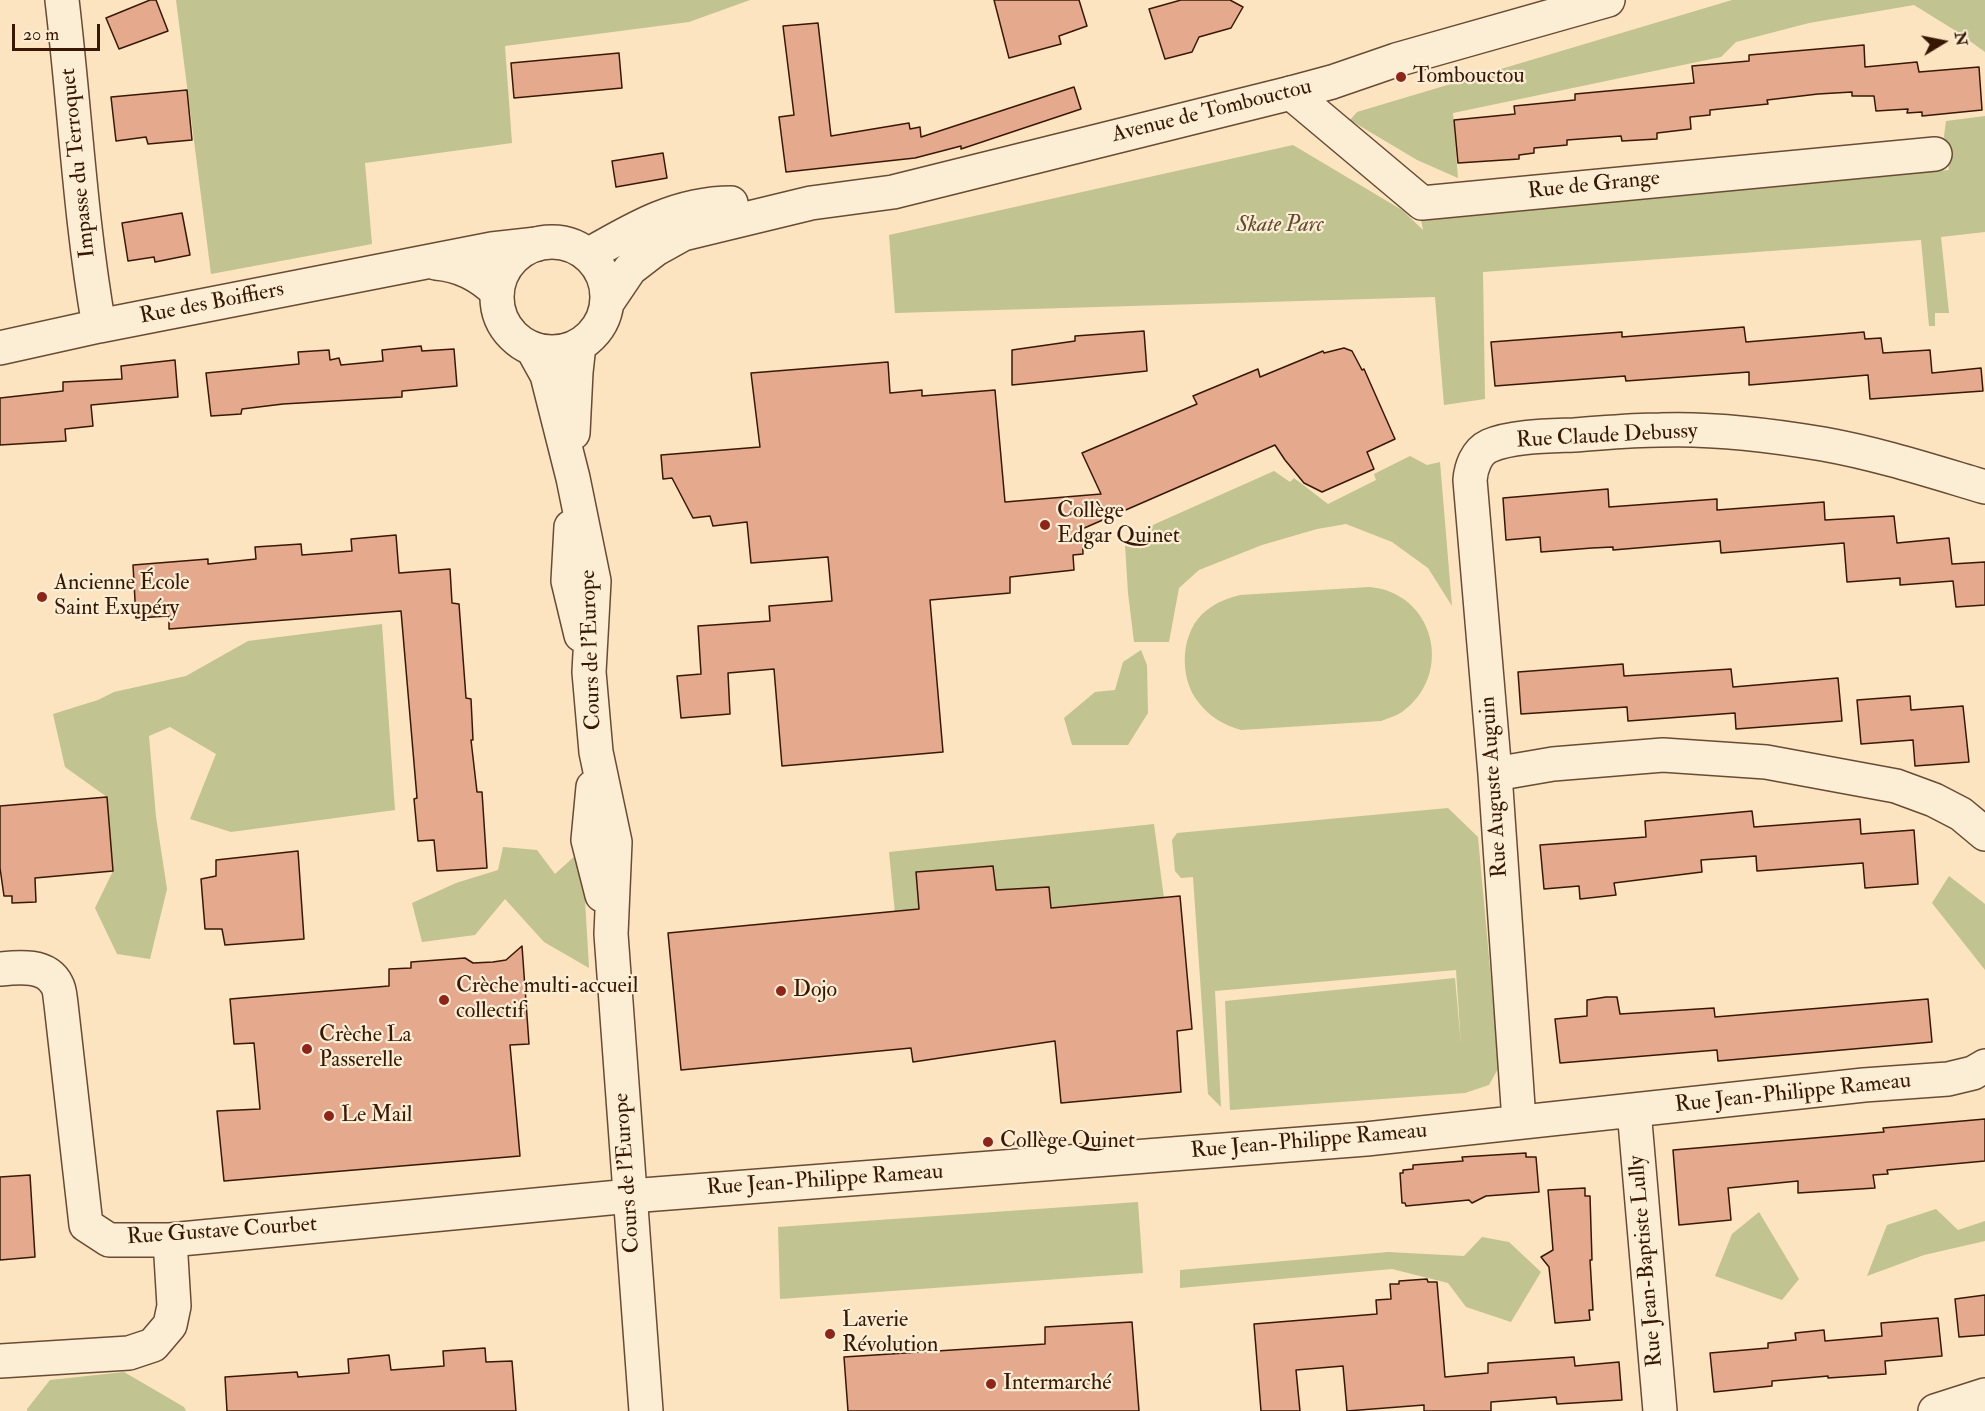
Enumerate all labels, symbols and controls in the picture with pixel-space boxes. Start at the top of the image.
scale bar [15,12,104,50]
north arrow [1913,12,1973,72]
text: 20 m [23,23,59,46]
text: N [1950,30,1972,48]
place label: Tombouctou [1413,64,1525,90]
street label: Impasse du Terroquet [56,67,102,259]
marker: Tombouctou [1394,70,1408,84]
street label: Avenue de Tombouctou [1109,74,1315,150]
street label: Rue de Grange [1527,166,1661,206]
park label: Skate Parc [1236,213,1324,239]
street label: Rue des Boiffiers [138,277,286,331]
street label: Rue Claude Debussy [1516,419,1698,455]
place label: Collège Edgar Quinet [1057,499,1180,550]
marker: Collège Edgar Quinet [1038,518,1052,532]
street label: Cours de l'Europe [576,569,608,731]
place label: Ancienne École Saint Exupéry [54,571,189,622]
marker: Ancienne École Saint Exupéry [35,590,49,604]
street label: Rue Auguste Auguin [1475,695,1515,879]
place label: Crèche multi-accueil collectif [456,974,638,1026]
place label: Dojo [793,978,837,1004]
marker: Dojo [774,984,788,998]
marker: Crèche multi-accueil collectif [437,993,451,1007]
place label: Crèche La Passerelle [319,1023,411,1074]
marker: Crèche La Passerelle [300,1042,314,1056]
street label: Rue Jean-Philippe Rameau [1674,1068,1912,1120]
street label: Cours de l'Europe [609,1092,647,1254]
place label: Le Mail [341,1103,412,1129]
marker: Le Mail [322,1109,336,1123]
street label: Rue Jean-Philippe Rameau [1190,1119,1428,1165]
place label: Collège Quinet [1000,1129,1135,1155]
marker: Collège Quinet [981,1135,995,1149]
street label: Rue Jean-Baptiste Lully [1625,1154,1669,1368]
street label: Rue Jean-Philippe Rameau [706,1160,944,1202]
street label: Rue Gustave Courbet [126,1212,318,1252]
place label: Laverie Révolution [842,1308,938,1360]
marker: Laverie Révolution [823,1327,837,1341]
place label: Intermarché [1003,1371,1111,1397]
marker: Intermarché [984,1377,998,1391]

